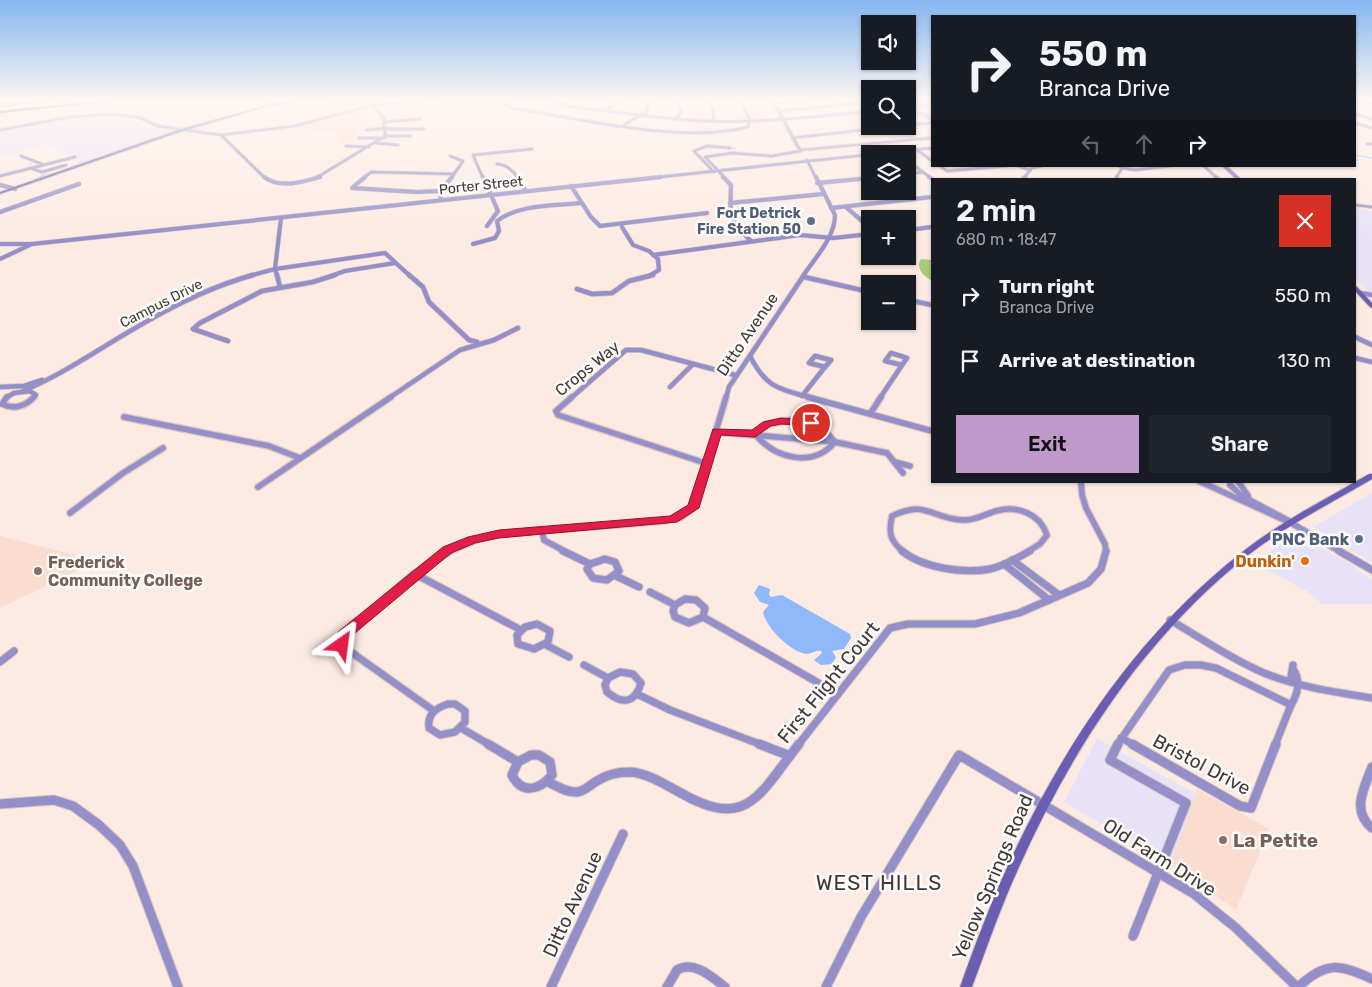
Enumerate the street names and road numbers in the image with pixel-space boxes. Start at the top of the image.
street label: Porter Street [438,173,524,198]
street label: Campus Drive [117,275,206,332]
street label: Ditto Avenue [713,289,782,379]
street label: Crops Way [551,337,623,400]
street label: First Flight Court [772,617,885,748]
street label: Bristol Drive [1149,729,1255,800]
street label: Yellow Springs Road [947,791,1038,964]
street label: Old Farm Drive [1099,813,1221,901]
street label: Ditto Avenue [538,848,607,961]

